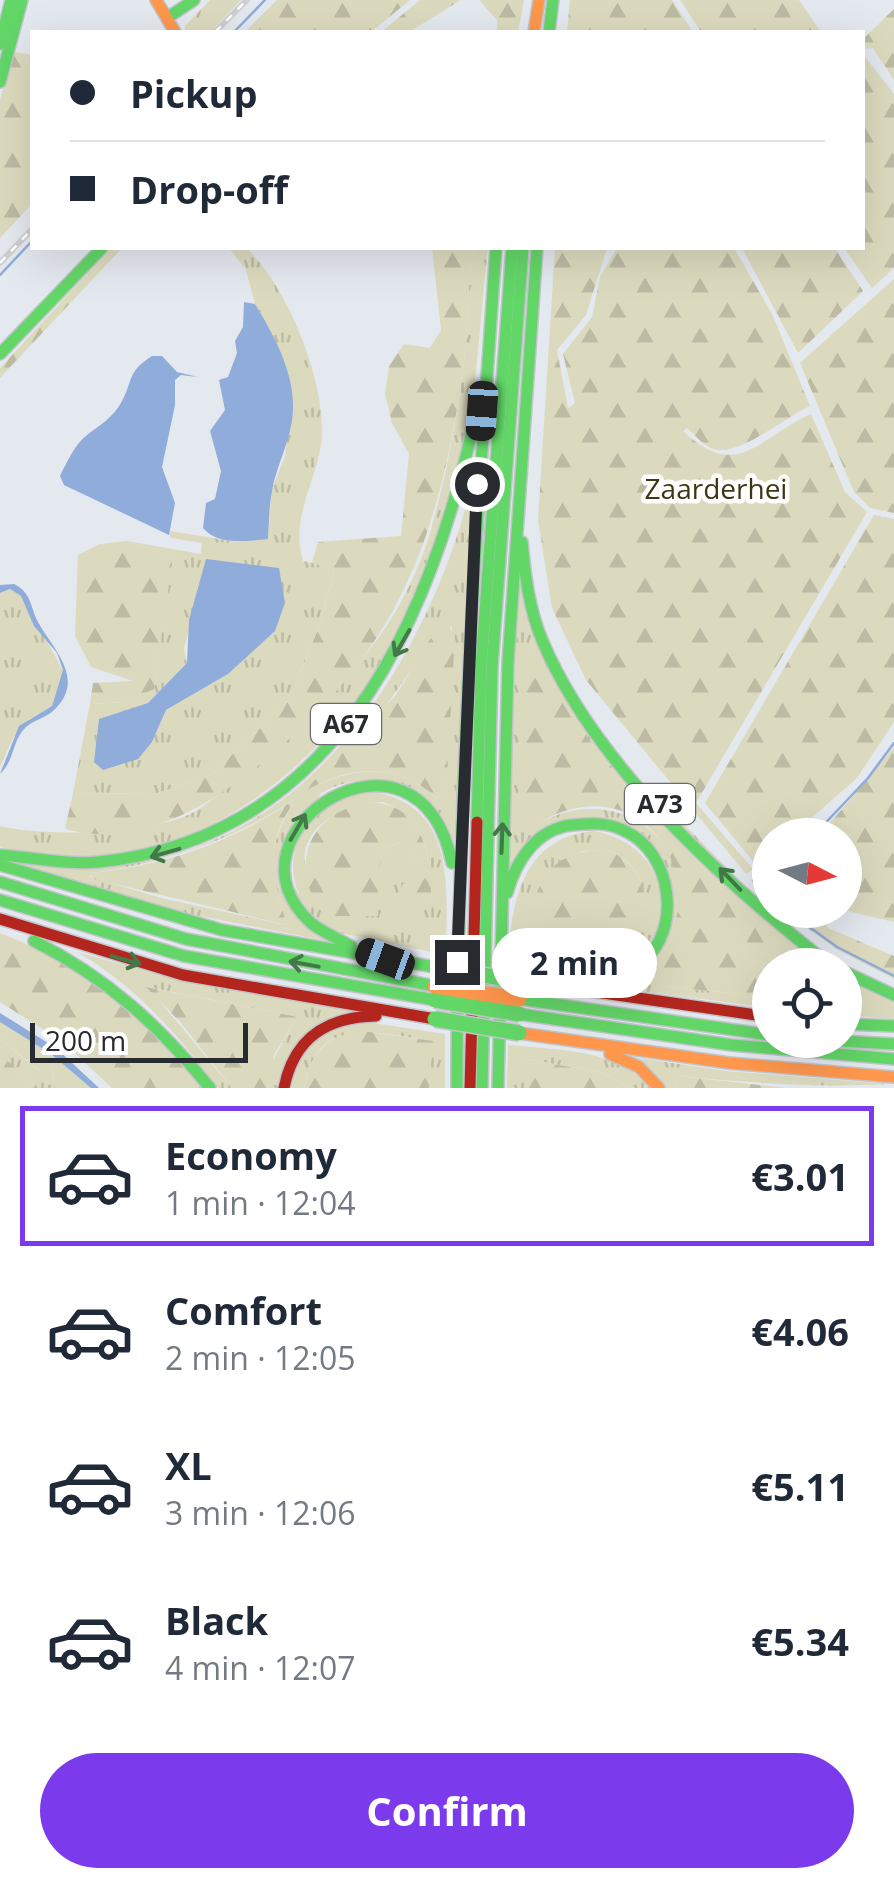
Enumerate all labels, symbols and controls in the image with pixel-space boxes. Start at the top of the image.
text: Pickup [130,67,258,119]
text: Drop-off [130,163,288,215]
car [465,380,499,442]
route start [455,462,500,507]
park label: Zaarderhei [645,469,787,507]
one-way arrow [392,628,412,656]
road number: A67 [311,704,381,744]
road number: A73 [625,784,695,824]
one-way arrow [288,813,308,842]
north arrow [752,818,862,928]
map controls [752,818,862,1058]
one-way arrow [493,823,512,855]
one-way arrow [150,845,181,863]
one-way arrow [718,868,742,892]
callout: 2 min [492,927,657,997]
car [352,935,418,983]
route end [435,940,480,985]
text: 2 min [530,941,619,984]
button: locate [752,948,862,1058]
one-way arrow [110,951,141,970]
one-way arrow [289,954,321,973]
scale bar [30,1018,248,1062]
text: 200 m [45,1021,126,1059]
text: Economy [165,1129,337,1181]
icon: car [45,1131,135,1221]
text: €3.01 [751,1150,849,1202]
text: 1 min · 12:04 [165,1181,356,1224]
text: Comfort [165,1284,322,1336]
icon: car [45,1286,135,1376]
text: €4.06 [751,1305,849,1357]
text: 2 min · 12:05 [165,1336,356,1379]
text: XL [165,1439,212,1491]
icon: car [45,1441,135,1531]
text: €5.11 [751,1460,849,1512]
text: 3 min · 12:06 [165,1491,356,1534]
text: Black [165,1594,268,1646]
icon: car [45,1596,135,1686]
text: €5.34 [751,1615,849,1667]
text: 4 min · 12:07 [165,1646,356,1689]
button: Confirm [40,1753,854,1868]

